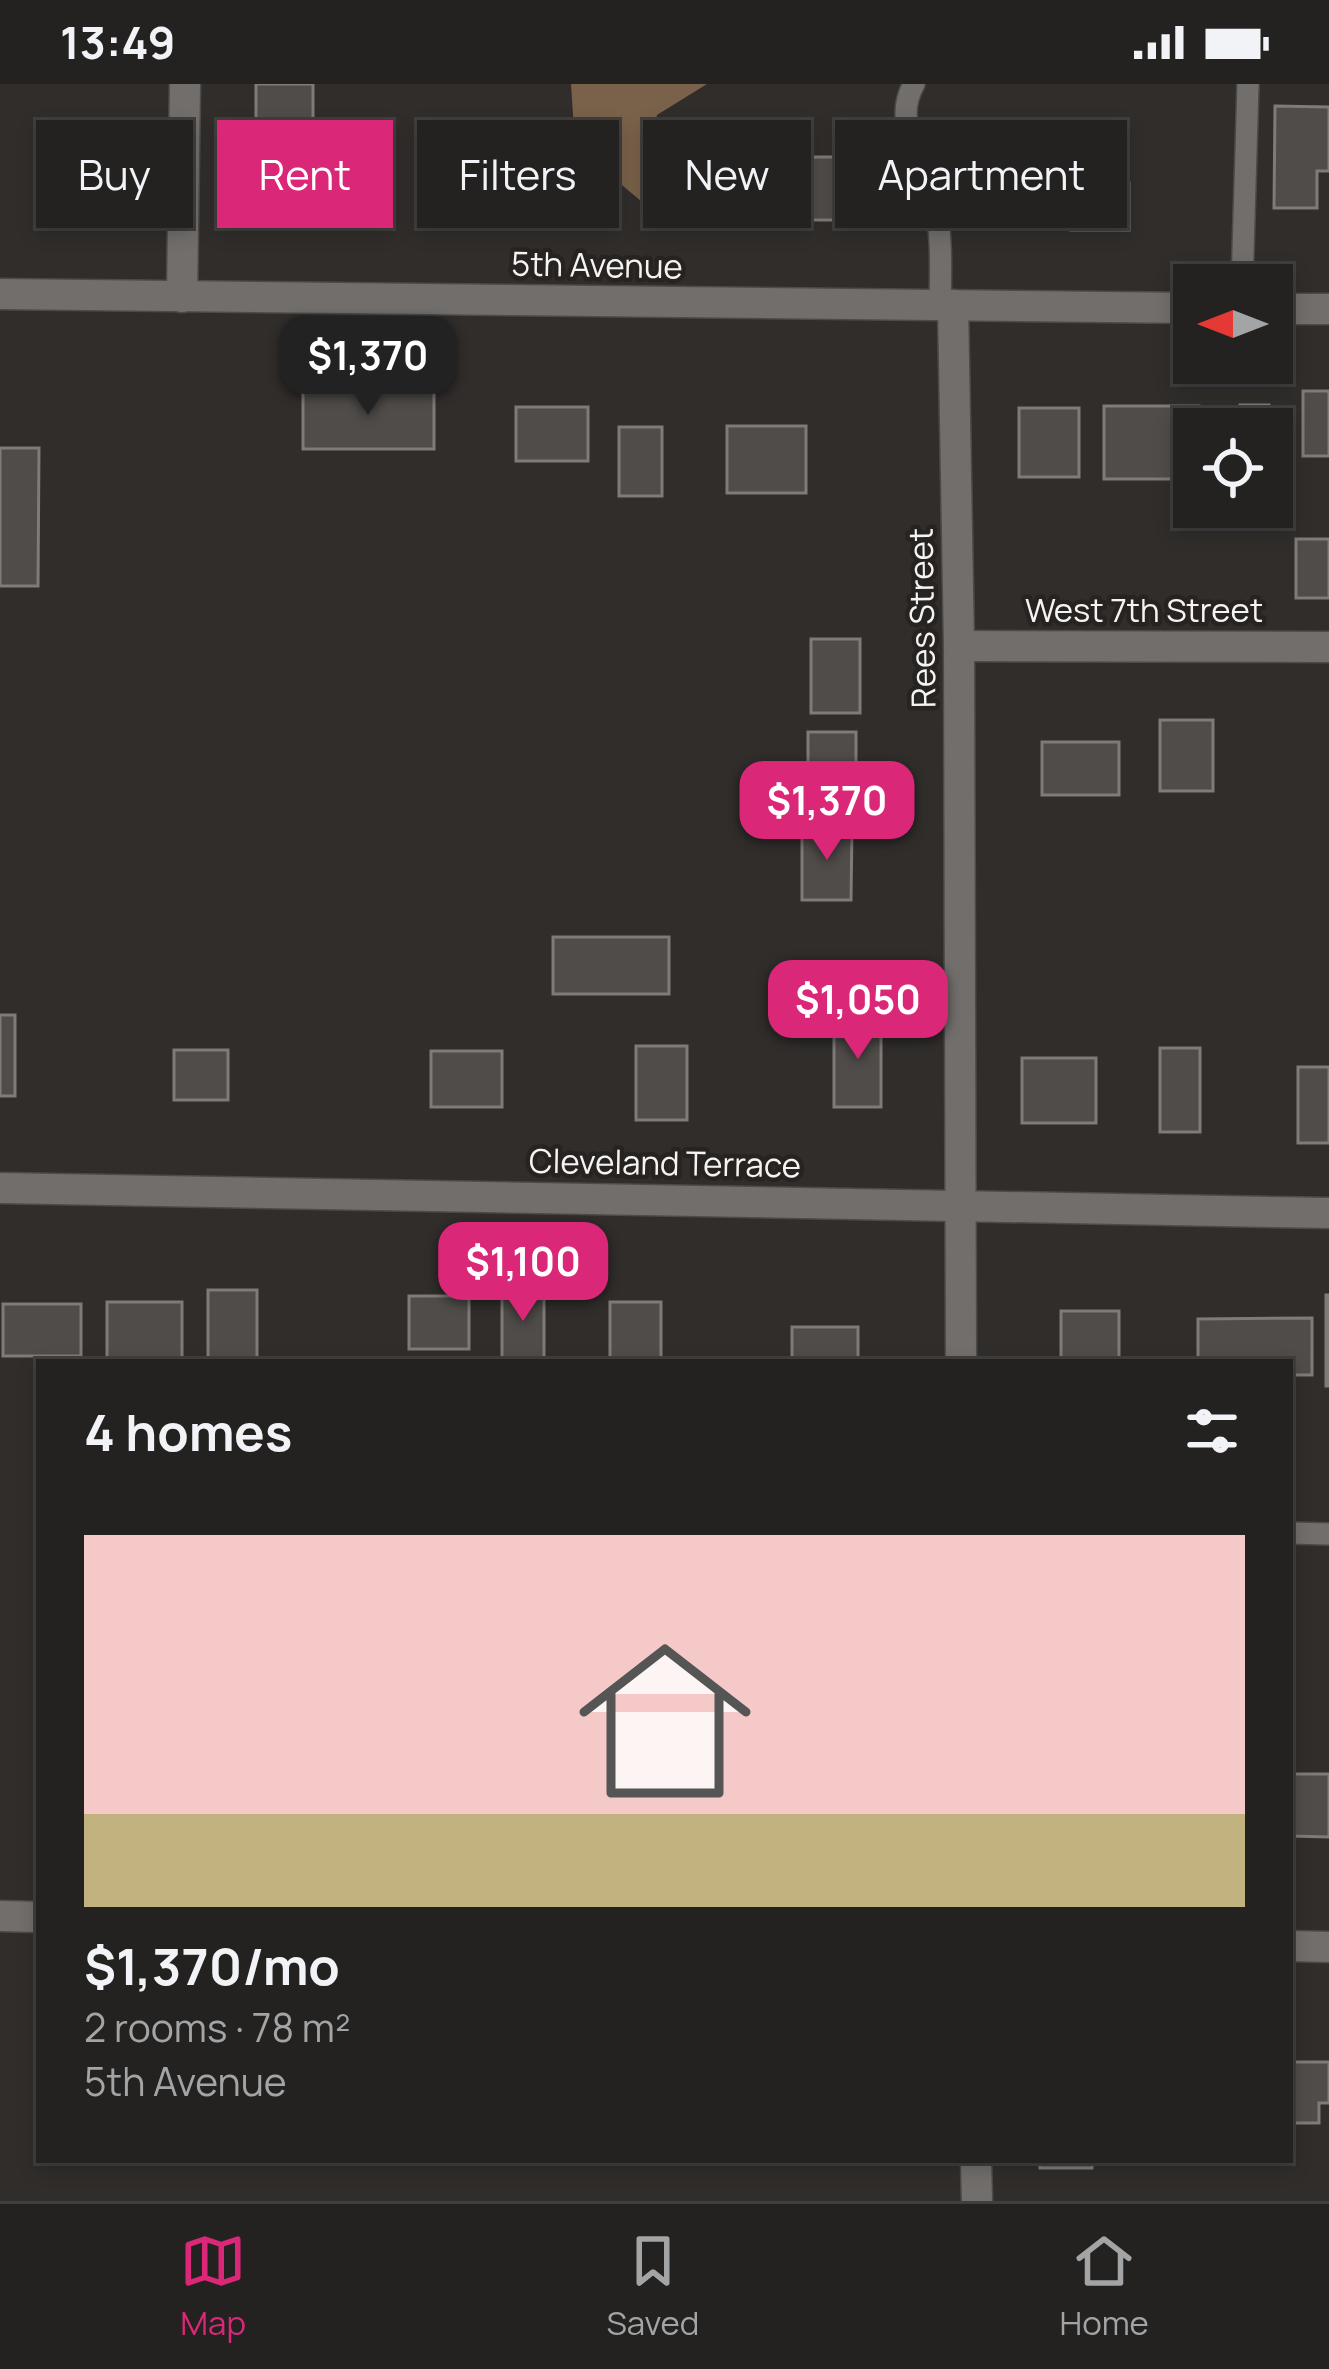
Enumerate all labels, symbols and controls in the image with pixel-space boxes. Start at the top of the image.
text: 13:49 [60,11,176,73]
chip: Buy [36,120,193,228]
chip: Rent [217,120,393,228]
chip: Filters [417,120,619,228]
chip: New [643,120,811,228]
chip: Apartment [835,120,1127,228]
street label: 5th Avenue [511,241,683,288]
north arrow [1173,264,1293,384]
map controls [1173,264,1293,528]
pin: $1,370 [270,316,466,418]
text: $1,370 [308,328,429,382]
button: locate [1173,408,1293,528]
street label: Rees Street [897,528,946,709]
street label: West 7th Street [1025,587,1263,632]
pin: $1,370 [729,761,925,863]
text: $1,370 [767,773,888,827]
pin: $1,050 [760,960,956,1062]
text: $1,050 [795,972,921,1026]
street label: Cleveland Terrace [529,1138,801,1187]
pin: $1,100 [425,1222,621,1324]
text: $1,100 [465,1234,581,1288]
text: 4 homes [84,1397,292,1466]
icon: filters [1179,1398,1245,1464]
icon: home [557,1613,773,1829]
text: $1,370/mo [84,1931,340,2000]
text: 2 rooms · 78 m² [84,2000,351,2054]
text: 5th Avenue [84,2054,287,2108]
tab: Map [180,2228,246,2345]
tab: Saved [606,2228,699,2345]
tab: Home [1060,2228,1149,2345]

